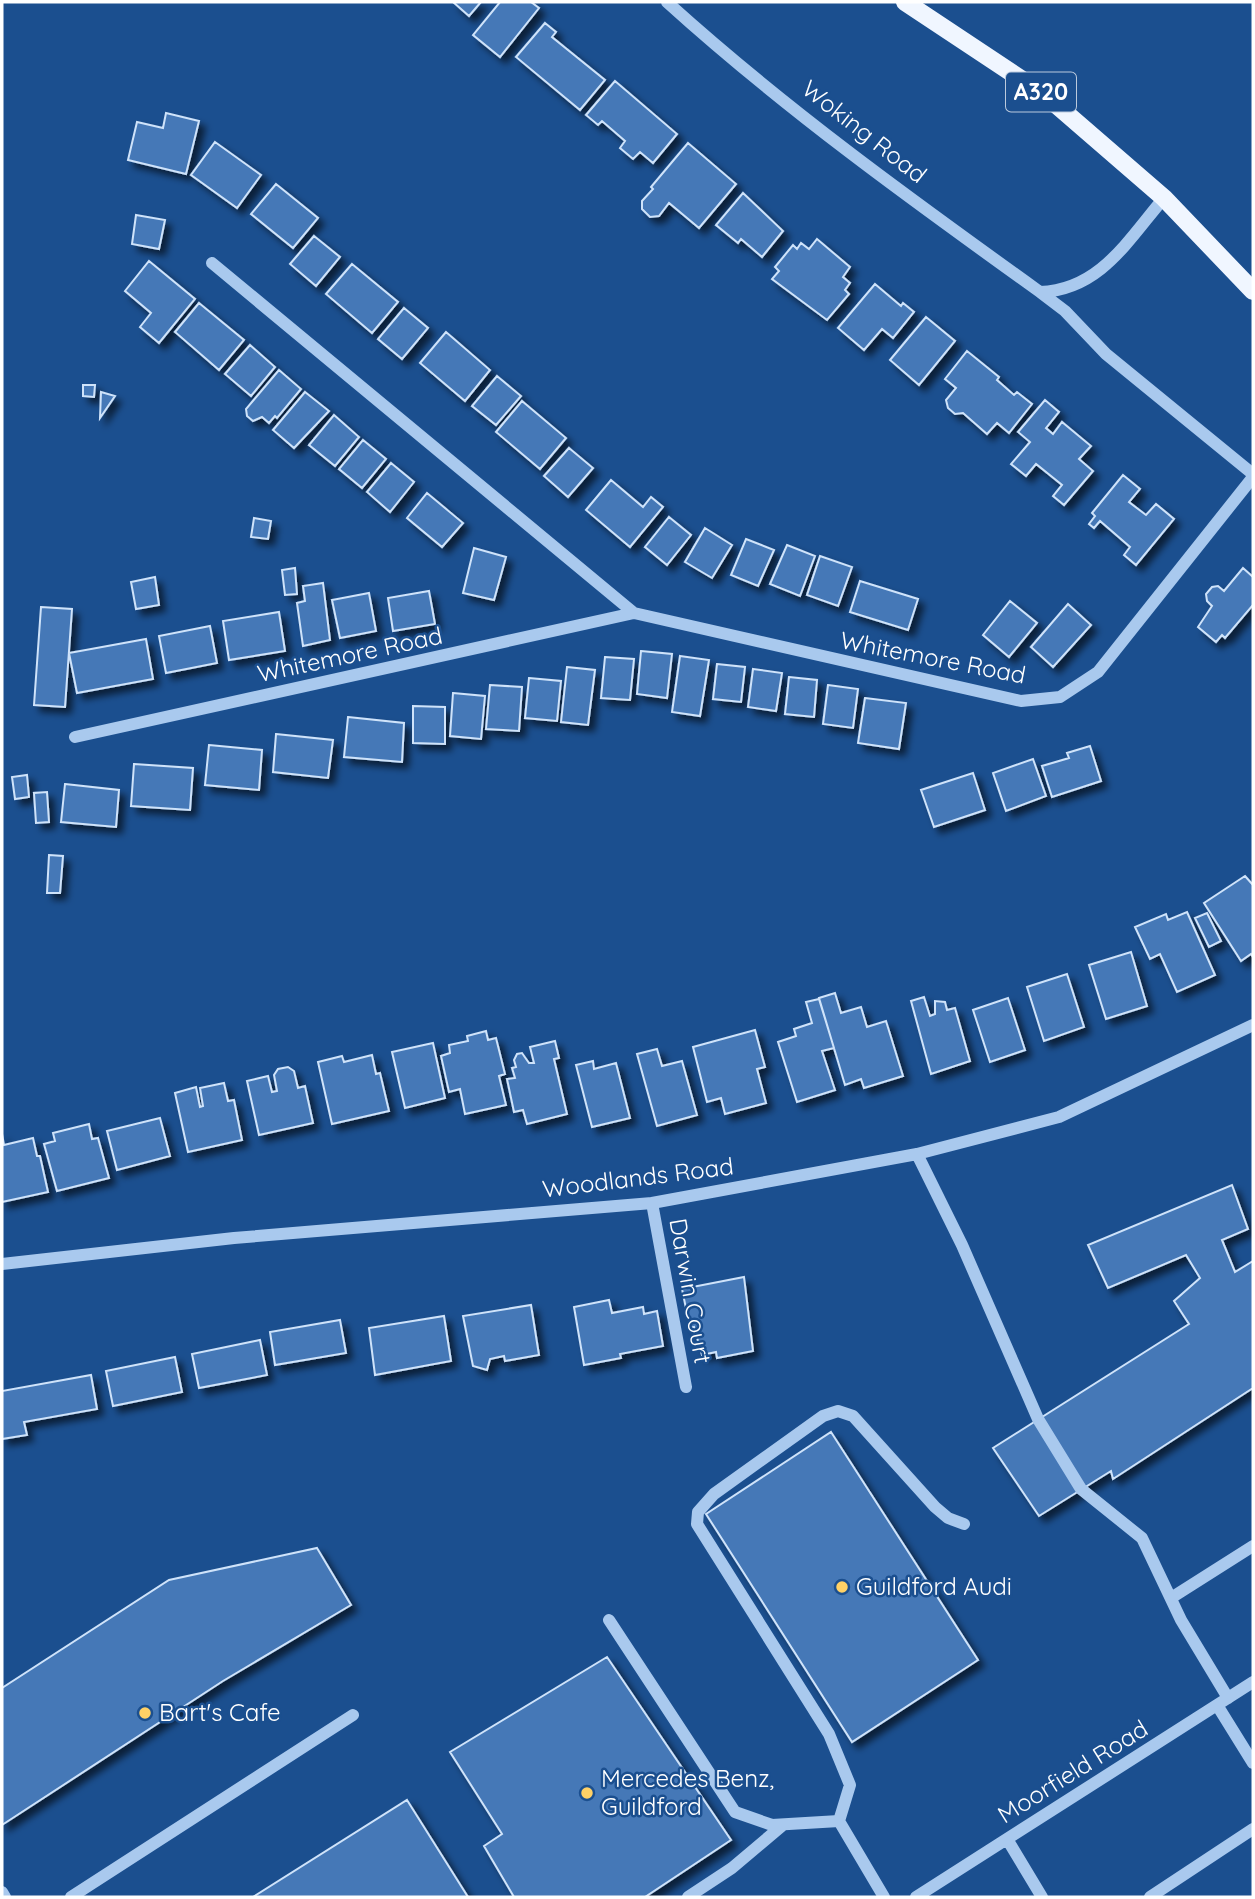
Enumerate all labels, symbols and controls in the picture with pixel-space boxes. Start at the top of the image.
road number: A320 [1006,72,1076,111]
street label: Woking Road [796,73,933,189]
street label: Whitemore Road [255,620,445,688]
street label: Whitemore Road [838,624,1028,690]
street label: Woodlands Road [541,1150,735,1204]
street label: Darwin Court [663,1216,719,1366]
place label: Guildford Audi [856,1571,1012,1601]
marker: Guildford Audi [834,1579,850,1595]
place label: Bart's Cafe [159,1697,281,1727]
marker: Bart's Cafe [137,1705,153,1721]
street label: Moorfield Road [992,1713,1153,1829]
place label: Mercedes Benz, Guildford [601,1763,774,1821]
marker: Mercedes Benz, Guildford [579,1785,595,1801]

